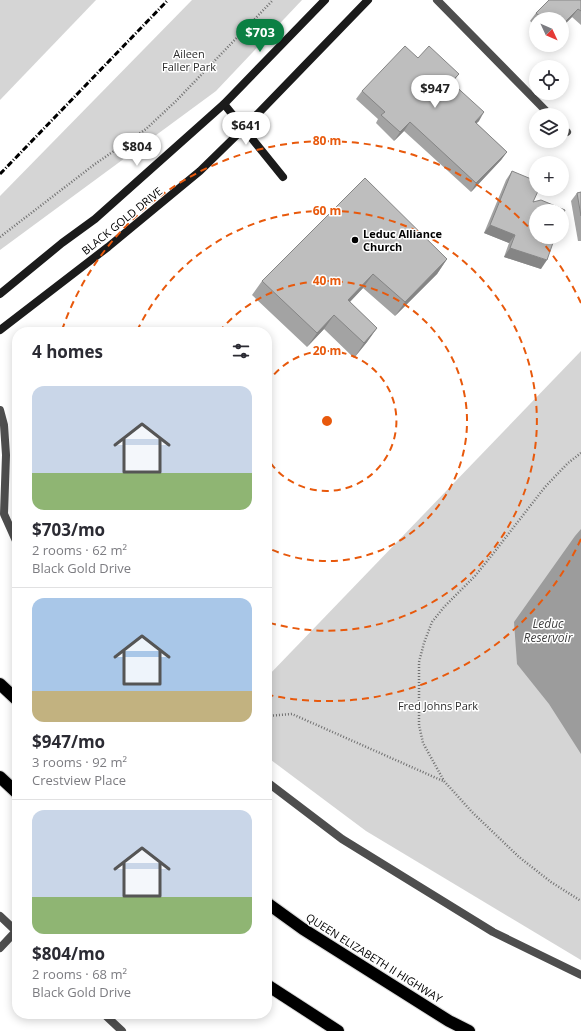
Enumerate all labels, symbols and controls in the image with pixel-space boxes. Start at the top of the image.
north arrow [529,12,569,52]
map controls [529,12,569,244]
pin: $703 [236,19,284,53]
text: $703 [245,23,275,41]
park label: Aileen Faller Park [162,46,216,74]
button: locate [529,60,569,100]
pin: $947 [411,75,459,109]
text: $947 [420,79,450,97]
button: layers [529,108,569,148]
pin: $641 [222,112,270,146]
text: $641 [231,116,261,134]
text: 80 m [313,132,341,149]
pin: $804 [113,133,161,167]
text: $804 [122,137,152,155]
button: + [529,156,569,196]
street label: BLACK GOLD DRIVE [78,183,165,258]
text: 60 m [313,202,341,219]
button: − [529,204,569,244]
place label: Leduc Alliance Church [363,226,443,254]
marker: Leduc Alliance Church [350,235,360,245]
text: 40 m [313,272,341,289]
text: 4 homes [32,340,103,363]
icon: filters [230,340,252,362]
text: 20 m [313,342,341,359]
icon: home [106,412,178,484]
centre of rings [320,414,334,428]
text: $703/mo [32,518,105,541]
text: 2 rooms · 62 m² [32,541,127,559]
text: Black Gold Drive [32,559,131,577]
water label: Leduc Reservoir [524,615,574,646]
icon: home [106,624,178,696]
park label: Fred Johns Park [398,698,478,713]
text: $947/mo [32,730,105,753]
text: 3 rooms · 92 m² [32,753,127,771]
text: Crestview Place [32,771,126,789]
icon: home [106,836,178,908]
street label: QUEEN ELIZABETH II HIGHWAY [303,909,446,1006]
text: $804/mo [32,942,105,965]
text: 2 rooms · 68 m² [32,965,127,983]
text: Black Gold Drive [32,983,131,1001]

